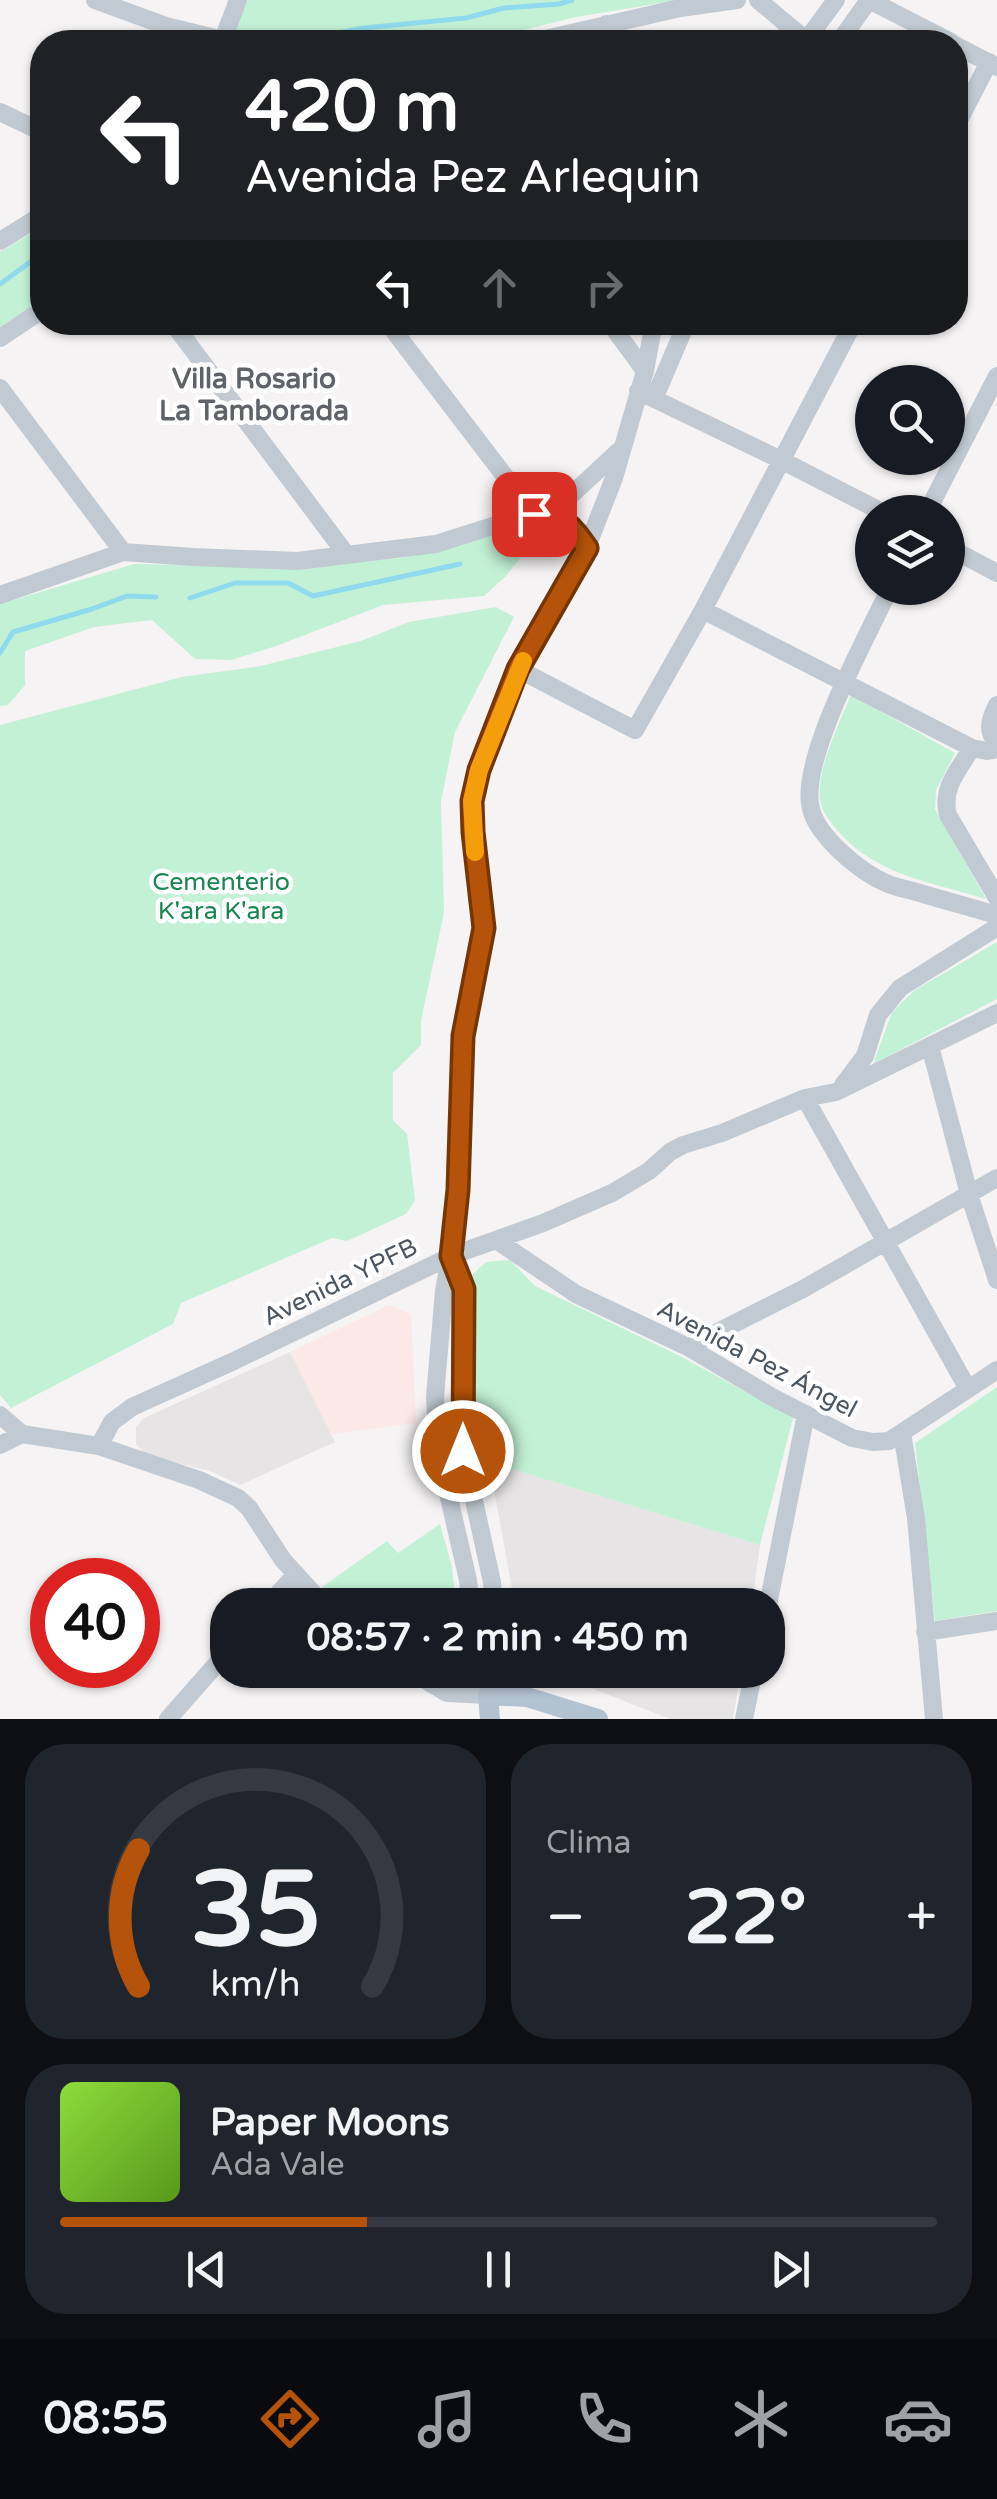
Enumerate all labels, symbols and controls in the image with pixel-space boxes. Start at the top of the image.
text: 420 m [245,66,459,150]
icon: left [80,70,210,200]
text: Avenida Pez Arlequin [245,151,701,205]
icon: left [367,260,422,315]
icon: ahead [472,260,527,315]
icon: right [577,260,632,315]
district label: Villa Rosario La Tamborada [159,362,349,428]
map controls [855,365,965,605]
button: search [855,365,965,475]
pin [492,472,577,557]
icon: arrive [507,487,562,542]
button: layers [855,495,965,605]
park label: Cementerio K'ara K'ara [152,867,290,926]
street label: Avenida YPFB [258,1232,422,1332]
street label: Avenida Pez Ángel [652,1294,862,1424]
position arrow [411,1399,515,1503]
speed limit sign: 40 [30,1558,160,1688]
text: 08:57 · 2 min · 450 m [306,1615,689,1661]
text: Clima [546,1824,632,1862]
text: 35 [190,1849,321,1974]
text: 22° [684,1873,807,1963]
text: − [546,1885,585,1951]
text: + [906,1885,937,1951]
text: km/h [211,1963,300,2006]
text: Paper Moons [210,2100,450,2146]
text: Ada Vale [210,2146,345,2184]
icon: previous [179,2242,234,2297]
icon: pause [471,2242,526,2297]
icon: next [763,2242,818,2297]
icon: directions [255,2384,325,2454]
icon: music [412,2384,482,2454]
icon: phone [569,2384,639,2454]
icon: climate [726,2384,796,2454]
icon: car [883,2384,953,2454]
text: 08:55 [44,2392,168,2446]

